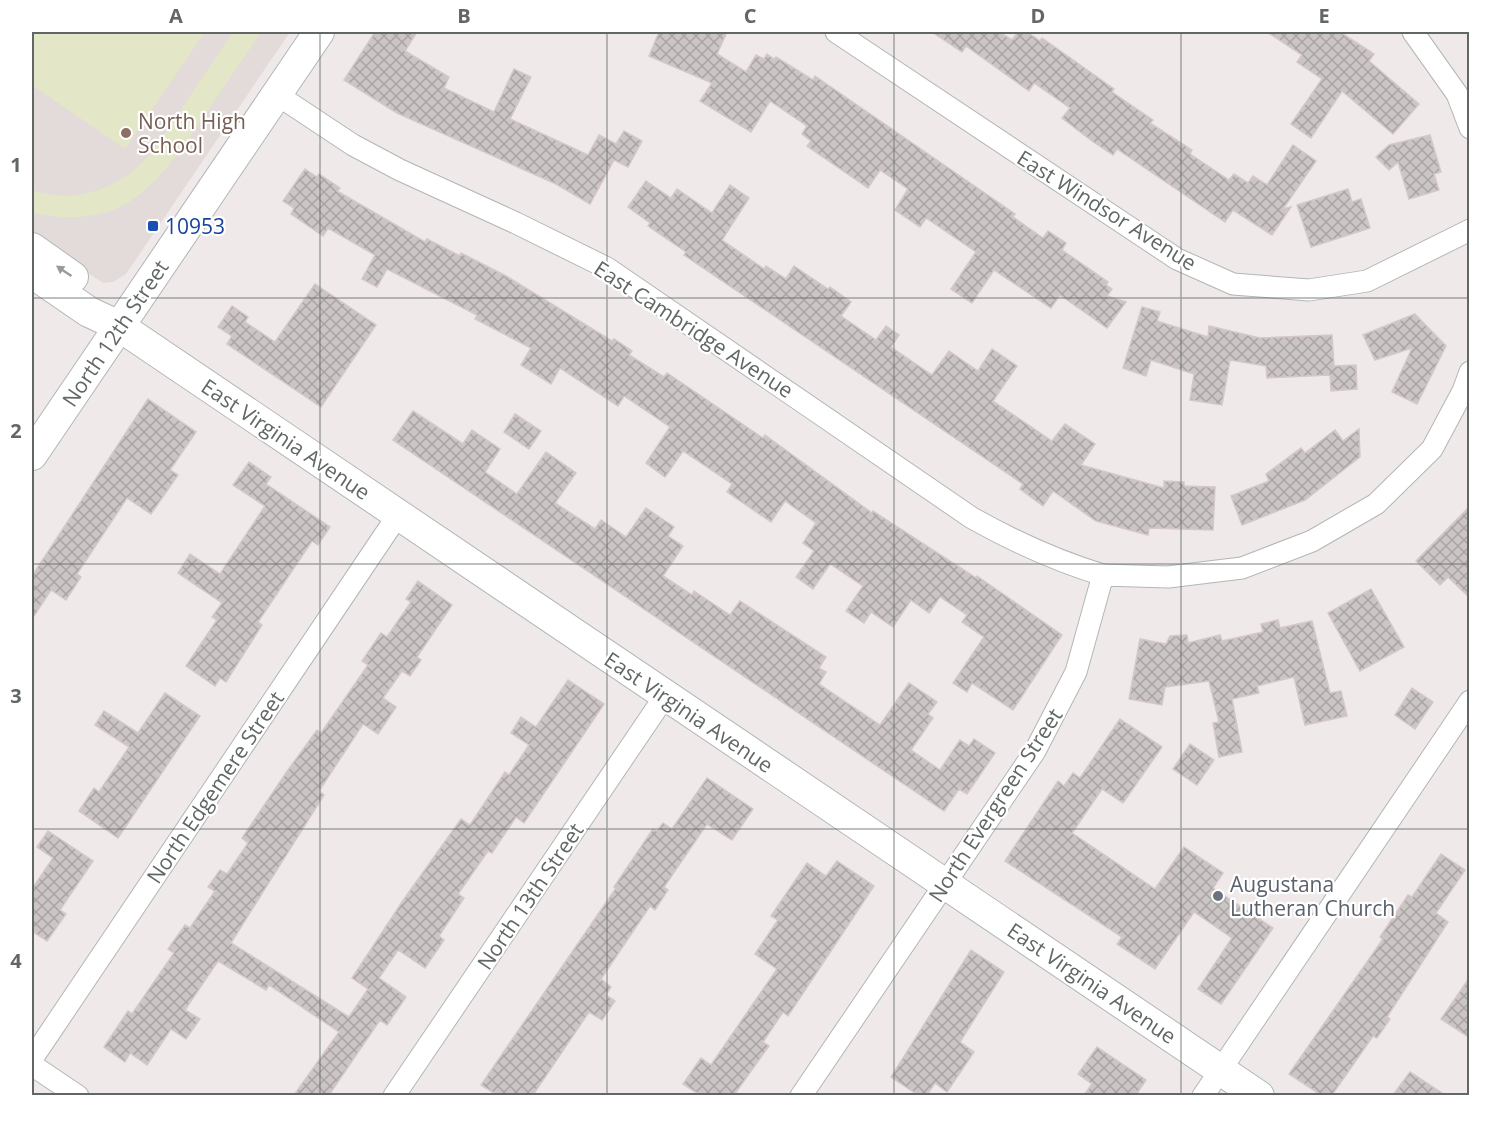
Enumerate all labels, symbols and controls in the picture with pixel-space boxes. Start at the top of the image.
text: A [169,2,183,29]
text: B [457,2,471,29]
text: C [744,2,757,29]
text: D [1031,2,1045,29]
text: E [1318,2,1330,29]
place label: North High School [138,107,246,159]
marker: North High School [119,126,133,140]
street label: East Windsor Avenue [1012,143,1202,277]
text: 1 [10,151,22,178]
place label: 10953 [165,212,225,240]
marker: 10953 [146,219,160,233]
street label: North 12th Street [55,254,175,412]
street label: East Cambridge Avenue [589,254,799,404]
one-way arrow [57,265,73,277]
street label: East Virginia Avenue [196,372,376,506]
text: 2 [10,417,22,444]
street label: East Virginia Avenue [599,645,779,779]
text: 3 [10,682,22,709]
street label: North Edgemere Street [140,685,290,889]
street label: North Evergreen Street [922,703,1068,907]
street label: North 13th Street [470,817,590,975]
place label: Augustana Lutheran Church [1230,870,1395,922]
marker: Augustana Lutheran Church [1211,889,1225,903]
street label: East Virginia Avenue [1002,916,1182,1050]
text: 4 [10,947,22,974]

